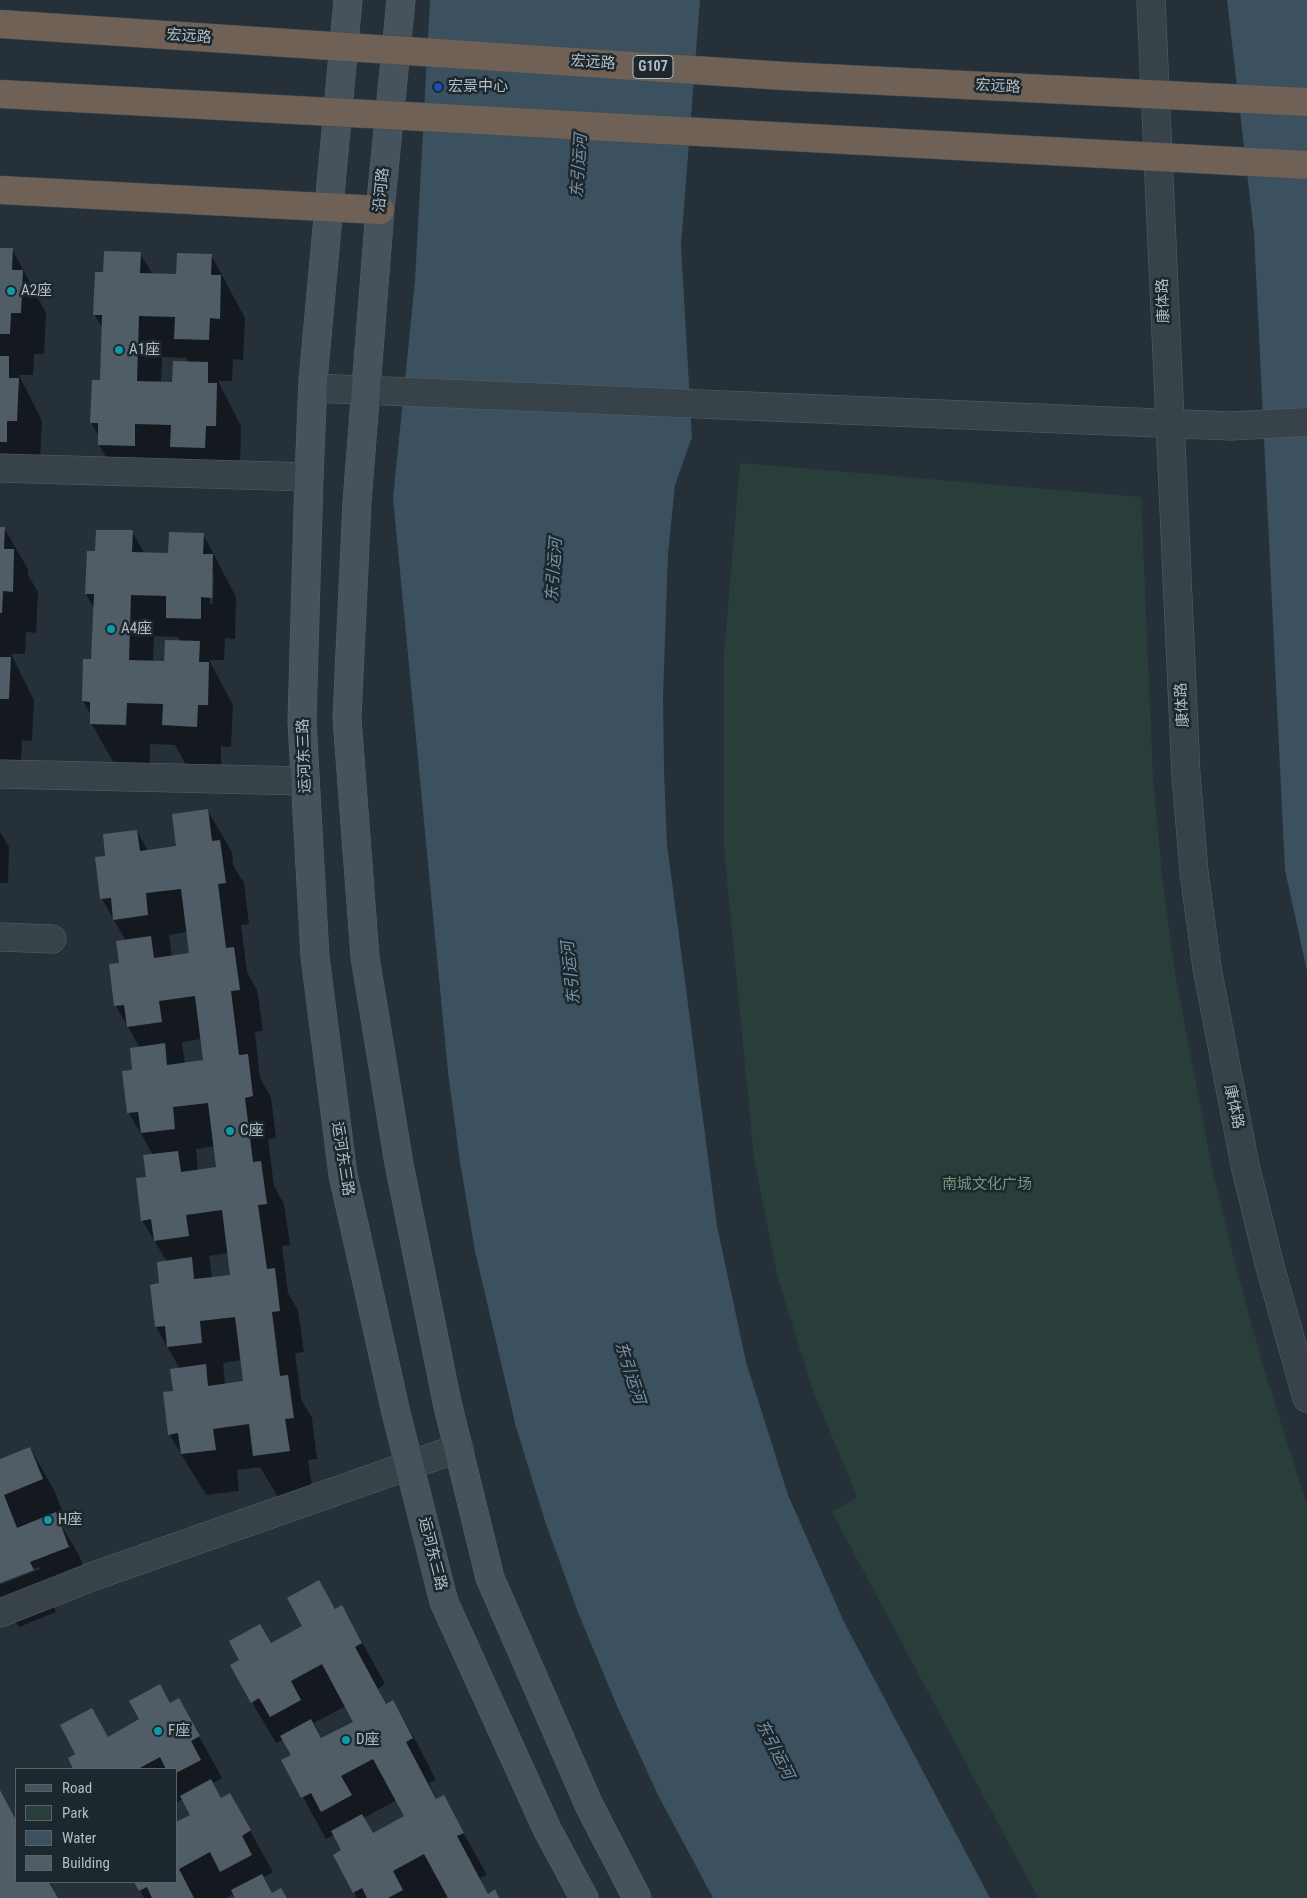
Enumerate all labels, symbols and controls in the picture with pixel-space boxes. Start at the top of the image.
street label: 宏远路 [166,26,212,48]
street label: 宏远路 [570,52,616,74]
road number: G107 [633,56,673,78]
street label: 宏远路 [975,77,1021,97]
place label: 宏景中心 [448,78,508,96]
marker: 宏景中心 [432,81,444,93]
water label: 东引运河 [568,133,592,199]
street label: 沿河路 [371,167,393,213]
street label: 康体路 [1154,278,1174,324]
place label: A2座 [21,282,52,300]
marker: A2座 [5,285,17,297]
place label: A1座 [129,341,160,359]
marker: A1座 [113,344,125,356]
water label: 东引运河 [543,537,567,603]
place label: A4座 [121,620,152,638]
marker: A4座 [105,623,117,635]
street label: 康体路 [1173,682,1193,728]
street label: 运河东三路 [295,718,315,794]
water label: 东引运河 [559,940,585,1006]
street label: 康体路 [1220,1083,1246,1131]
street label: 运河东三路 [327,1121,357,1197]
place label: C座 [240,1122,264,1140]
marker: C座 [224,1125,236,1137]
park label: 南城文化广场 [942,1176,1032,1194]
water label: 东引运河 [610,1340,648,1406]
place label: H座 [58,1511,82,1529]
marker: H座 [42,1514,54,1526]
street label: 运河东三路 [414,1515,450,1593]
water label: 东引运河 [751,1717,797,1783]
place label: F座 [168,1722,190,1740]
marker: F座 [152,1725,164,1737]
place label: D座 [356,1731,380,1749]
marker: D座 [340,1734,352,1746]
legend [15,1768,178,1883]
text: Road [62,1779,92,1797]
text: Park [62,1804,89,1822]
text: Water [62,1829,96,1847]
text: Building [62,1854,110,1872]

